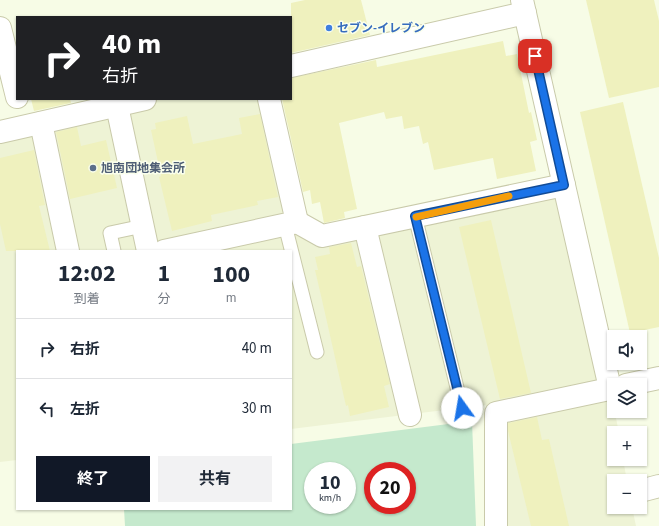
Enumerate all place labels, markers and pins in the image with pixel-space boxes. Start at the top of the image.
place label: セブン-イレブン [337,20,425,37]
marker: セブン-イレブン [324,23,334,33]
pin [518,39,552,73]
place label: 旭南団地集会所 [101,160,185,177]
marker: 旭南団地集会所 [88,163,98,173]

